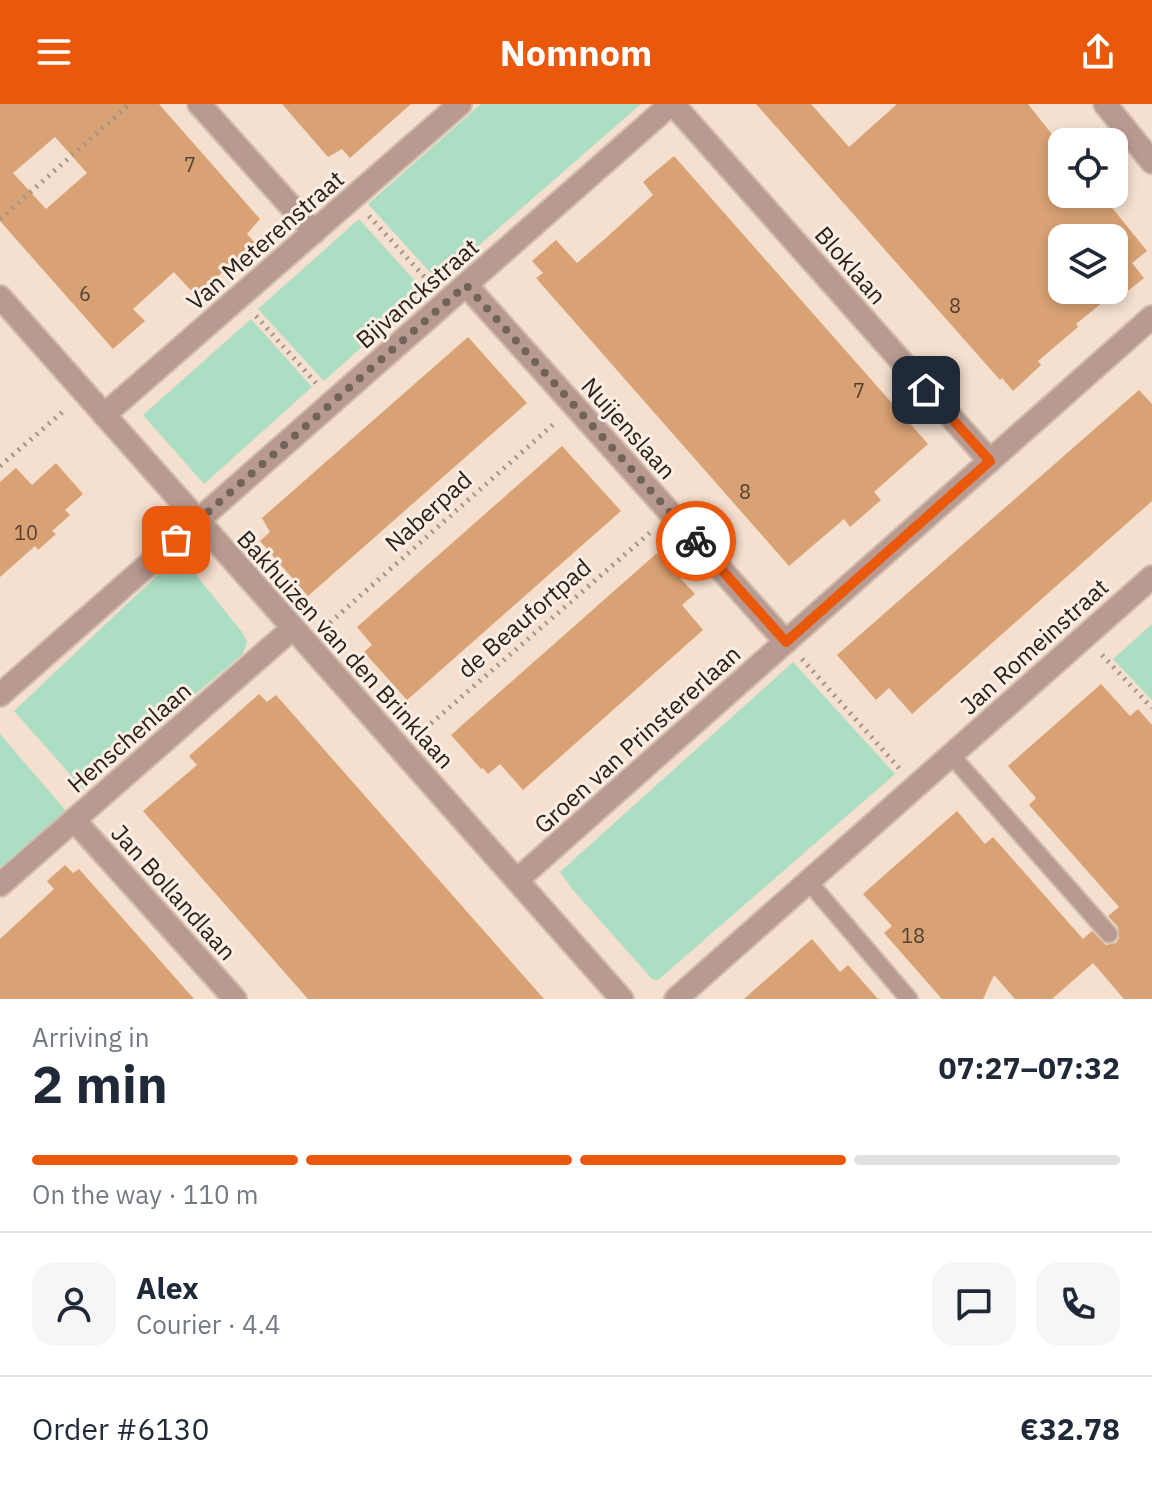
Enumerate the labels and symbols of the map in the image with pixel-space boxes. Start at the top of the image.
house number: 7 [184,151,196,178]
street label: Van Meterenstraat [180,163,350,317]
street label: Bloklaan [808,219,894,311]
street label: Bijvanckstraat [349,231,485,355]
house number: 6 [79,280,91,307]
house number: 8 [949,292,961,319]
pin [892,356,960,424]
street label: Nuijenslaan [575,370,683,486]
house number: 7 [853,377,865,404]
street label: Naberpad [378,464,478,558]
house number: 8 [739,478,751,505]
courier [656,501,736,581]
pin [142,506,210,574]
house number: 10 [14,519,38,546]
street label: Bakhuizen van den Brinklaan [230,523,462,775]
street label: de Beaufortpad [450,551,598,685]
street label: Jan Romeinstraat [953,571,1115,721]
street label: Groen van Prinstererlaan [527,638,747,840]
street label: Henschenlaan [60,674,198,800]
street label: Jan Bollandlaan [104,817,244,967]
house number: 18 [901,922,925,949]

